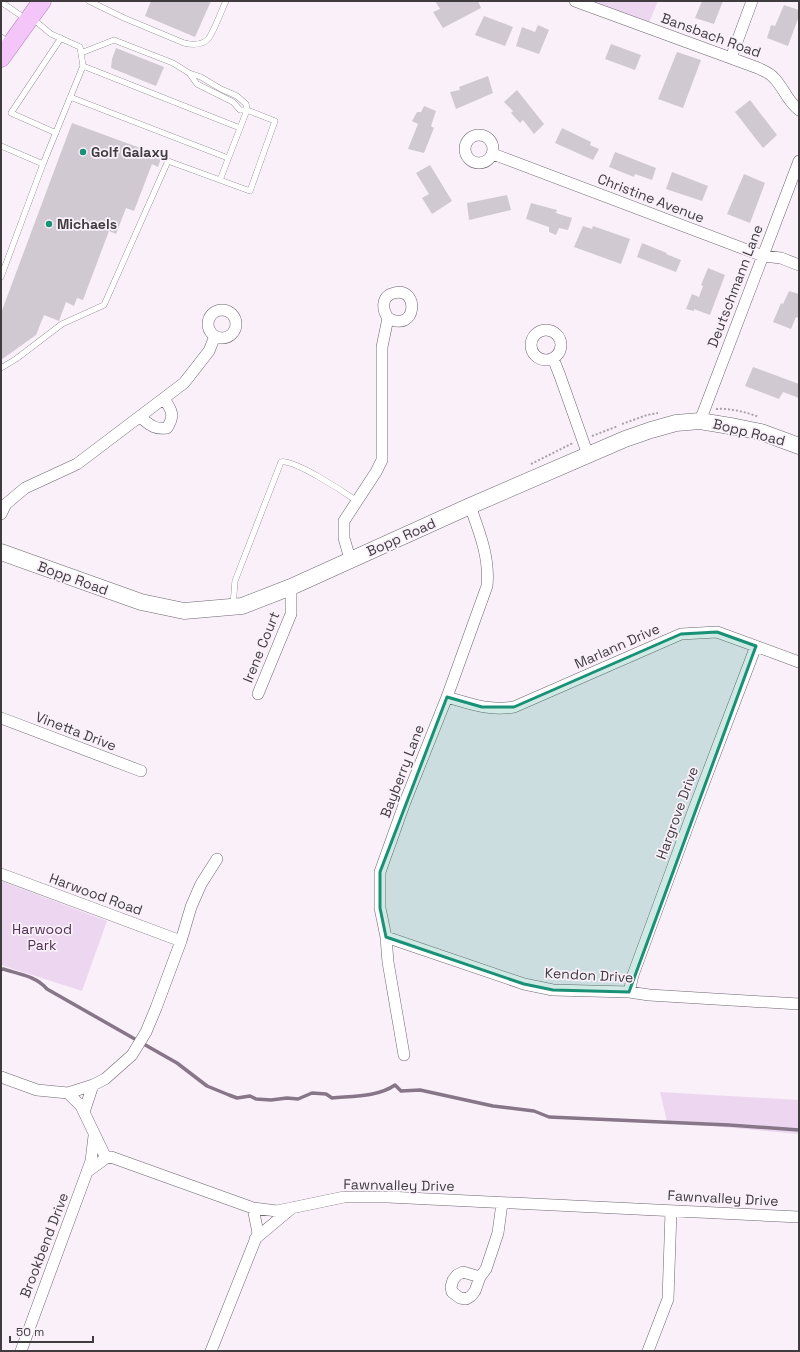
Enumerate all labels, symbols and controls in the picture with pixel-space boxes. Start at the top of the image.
street label: Bansbach Road [659,9,763,61]
place label: Golf Galaxy [91,143,168,161]
marker: Golf Galaxy [78,147,88,157]
street label: Christine Avenue [595,169,707,227]
place label: Michaels [57,215,117,233]
marker: Michaels [44,219,54,229]
street label: Deutschmann Lane [703,222,767,350]
street label: Bopp Road [711,414,787,450]
street label: Bopp Road [364,514,438,560]
street label: Bopp Road [35,557,111,599]
street label: Irene Court [239,609,283,685]
street label: Marlann Drive [572,619,662,673]
street label: Vinetta Drive [33,707,119,755]
street label: Bayberry Lane [376,722,428,820]
street label: Hargrove Drive [652,764,702,862]
street label: Harwood Road [47,869,145,919]
park label: Harwood Park [12,920,72,954]
street label: Kendon Drive [544,964,634,986]
street label: Fawnvalley Drive [343,1175,455,1195]
street label: Fawnvalley Drive [667,1186,779,1210]
street label: Brookbend Drive [16,1190,72,1300]
scale bar [10,1318,93,1344]
text: 50 m [16,1324,44,1340]

